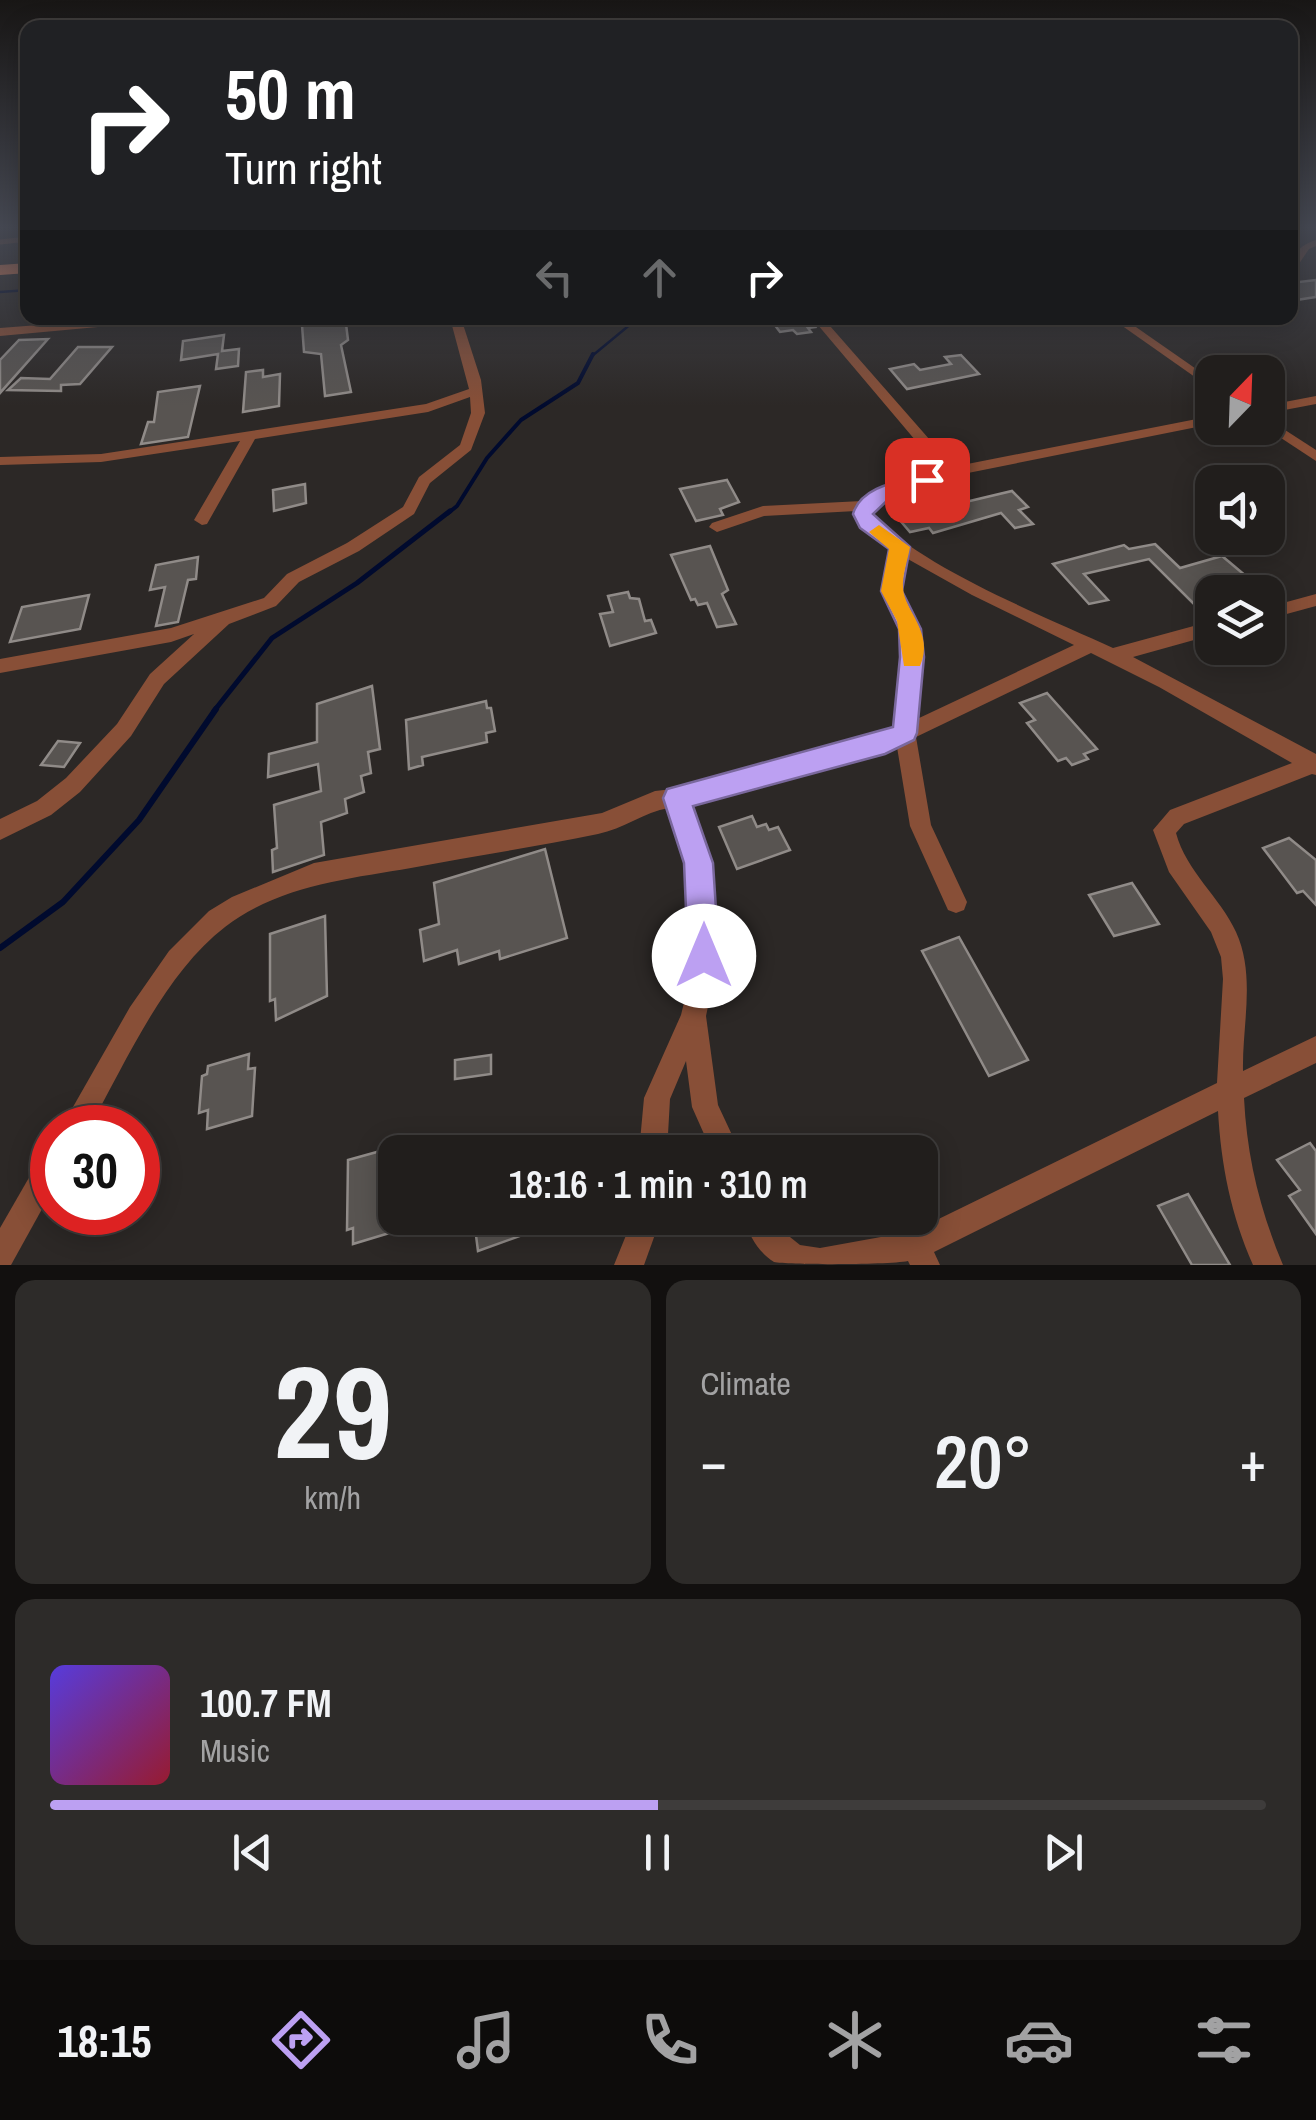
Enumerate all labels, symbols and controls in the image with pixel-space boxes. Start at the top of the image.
text: 50 m [225,47,356,141]
icon: right [60,60,190,190]
text: Turn right [225,137,382,198]
icon: left [527,250,582,305]
icon: ahead [632,250,687,305]
icon: right [737,250,792,305]
north arrow [1195,355,1285,445]
map controls [1195,355,1285,665]
pin [885,438,970,523]
icon: arrive [900,453,955,508]
button: sound [1195,465,1285,555]
button: layers [1195,575,1285,665]
position arrow [652,904,756,1008]
speed limit sign: 30 [30,1105,160,1235]
text: 18:16 · 1 min · 310 m [508,1159,808,1210]
text: 29 [273,1323,392,1499]
text: Climate [701,1362,791,1405]
text: 20° [934,1410,1032,1511]
text: − [701,1424,727,1498]
text: + [1240,1424,1266,1498]
text: km/h [304,1476,361,1519]
text: 100.7 FM [200,1678,332,1729]
text: Music [200,1729,270,1772]
icon: previous [225,1825,280,1880]
icon: pause [630,1825,685,1880]
icon: next [1036,1825,1091,1880]
icon: directions [266,2005,336,2075]
icon: music [451,2005,521,2075]
icon: phone [635,2005,705,2075]
icon: climate [820,2005,890,2075]
icon: car [1004,2005,1074,2075]
icon: filters [1189,2005,1259,2075]
text: 18:15 [57,2010,152,2071]

